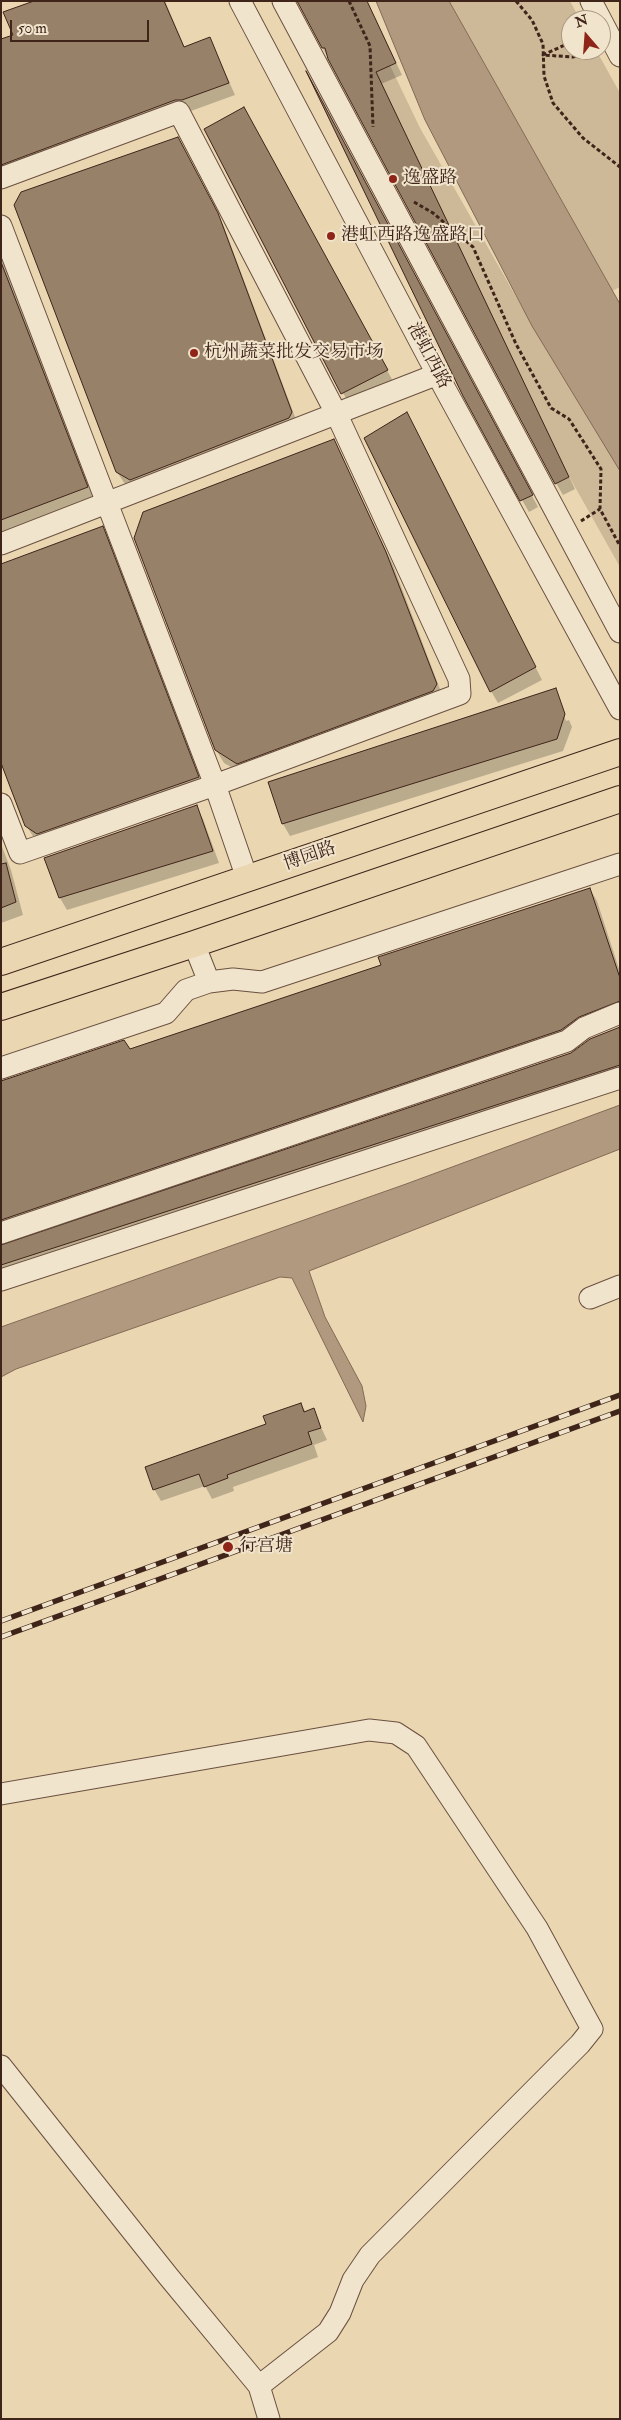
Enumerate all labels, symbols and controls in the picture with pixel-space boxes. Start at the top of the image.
scale bar [12,10,151,42]
north arrow [561,10,611,60]
text: N [573,11,590,31]
text: 50 m [18,19,47,38]
place label: 逸盛路 [403,168,457,190]
marker: 逸盛路 [387,173,399,185]
place label: 港虹西路逸盛路口 [341,225,485,247]
marker: 港虹西路逸盛路口 [325,230,337,242]
street label: 港虹西路 [402,319,454,393]
place label: 杭州蔬菜批发交易市场 [204,342,384,364]
marker: 杭州蔬菜批发交易市场 [188,347,200,359]
street label: 博园路 [281,838,339,876]
place label: 行宫塘 [239,1536,293,1558]
marker: 行宫塘 [221,1540,235,1554]

